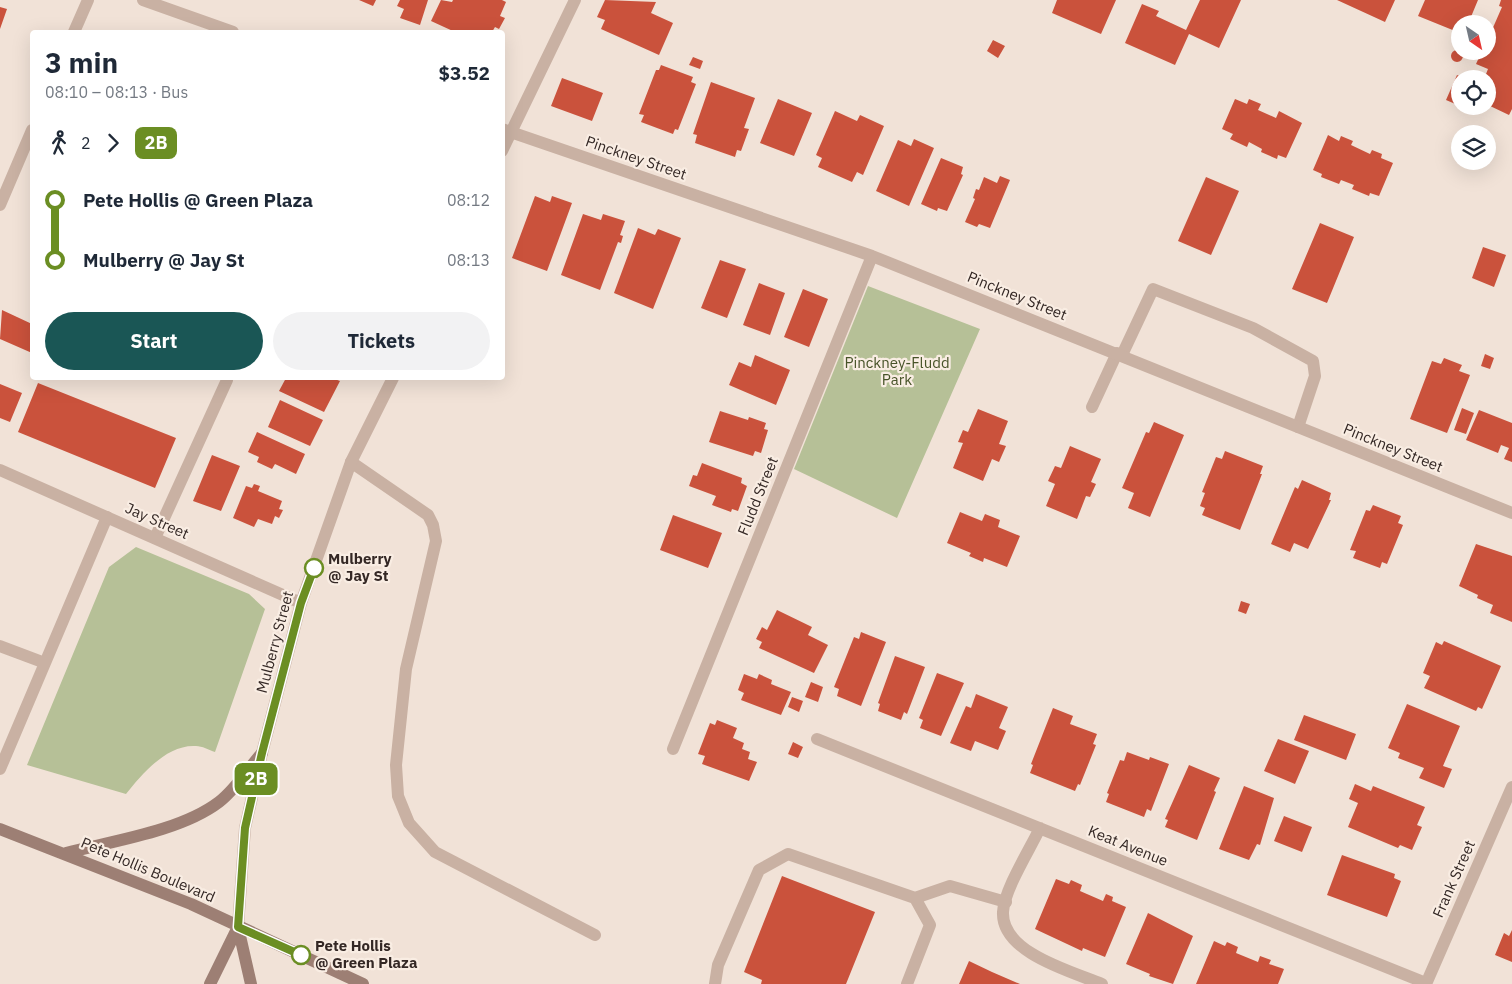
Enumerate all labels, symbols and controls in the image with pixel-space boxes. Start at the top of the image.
north arrow [1451,15,1496,60]
map controls [1451,15,1496,170]
text: 3 min [45,44,118,81]
text: $3.52 [438,61,490,85]
button: locate [1451,70,1496,115]
text: 08:10 – 08:13 · Bus [45,82,188,102]
button: layers [1451,125,1496,170]
icon: walk [45,129,73,157]
icon: forward [99,129,127,157]
text: 2B [145,131,167,154]
street label: Pinckney Street [583,131,689,184]
text: 2 [81,133,91,153]
text: Pete Hollis @ Green Plaza [83,188,313,212]
text: 08:12 [447,190,490,210]
text: Mulberry @ Jay St [83,248,245,272]
text: 08:13 [447,250,490,270]
street label: Pinckney Street [965,267,1070,324]
button: Start [45,312,263,370]
button: Tickets [273,312,490,370]
park label: Pinckney-Fludd Park [844,353,950,389]
street label: Pinckney Street [1341,419,1446,476]
street label: Fludd Street [733,454,782,538]
street label: Jay Street [122,498,192,543]
place label: Mulberry @ Jay St [328,549,392,585]
marker: Mulberry @ Jay St [304,558,324,578]
street label: Mulberry Street [252,589,297,695]
line badge: 2B [234,763,278,795]
text: 2B [245,767,267,790]
street label: Keat Avenue [1086,821,1171,870]
street label: Pete Hollis Boulevard [78,833,218,906]
street label: Frank Street [1428,837,1479,920]
place label: Pete Hollis @ Green Plaza [315,936,418,972]
marker: Pete Hollis @ Green Plaza [291,945,311,965]

